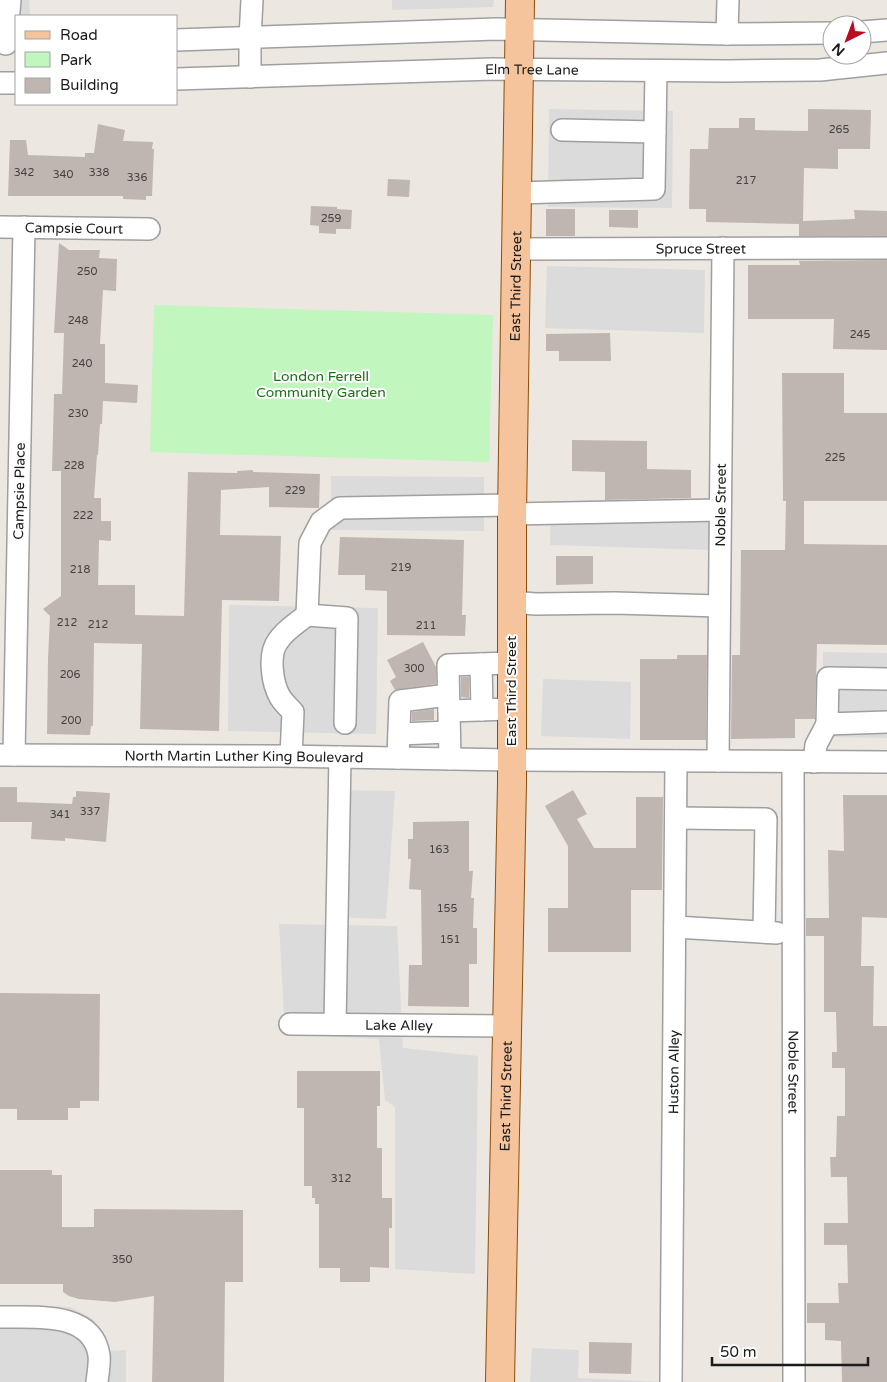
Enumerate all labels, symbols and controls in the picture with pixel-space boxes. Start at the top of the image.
legend [15,15,178,105]
north arrow [822,15,872,65]
text: Road [60,26,98,44]
text: N [829,39,849,59]
text: Park [60,51,92,69]
street label: Elm Tree Lane [485,61,579,79]
text: Building [60,76,119,94]
house number: 265 [829,123,849,136]
house number: 342 [14,166,34,179]
house number: 338 [89,166,109,179]
house number: 340 [53,168,73,181]
house number: 336 [127,171,147,184]
house number: 217 [736,174,756,187]
house number: 259 [321,212,341,225]
street label: Campsie Court [25,219,124,238]
street label: East Third Street [507,230,525,342]
street label: Spruce Street [656,240,747,258]
house number: 250 [77,265,97,278]
house number: 248 [68,314,88,327]
house number: 245 [850,328,870,341]
house number: 240 [72,357,92,370]
park label: London Ferrell Community Garden [256,368,386,401]
house number: 230 [68,407,88,420]
street label: Campsie Place [10,442,29,540]
house number: 225 [825,451,845,464]
house number: 228 [64,459,84,472]
street label: Noble Street [712,463,730,547]
house number: 229 [285,484,305,497]
house number: 222 [73,509,93,522]
house number: 219 [391,561,411,574]
house number: 218 [70,563,90,576]
house number: 212 [57,616,77,629]
house number: 212 [88,618,108,631]
house number: 211 [416,619,436,632]
street label: East Third Street [503,635,520,746]
house number: 300 [404,662,424,675]
house number: 206 [60,668,80,681]
house number: 200 [61,714,81,727]
street label: North Martin Luther King Boulevard [125,747,364,766]
house number: 337 [80,805,100,818]
house number: 341 [50,808,70,821]
house number: 163 [429,843,449,856]
house number: 155 [437,902,457,915]
house number: 151 [440,933,460,946]
street label: Lake Alley [365,1017,433,1034]
street label: Huston Alley [665,1029,683,1114]
street label: Noble Street [784,1030,802,1114]
street label: East Third Street [497,1040,516,1152]
house number: 312 [331,1172,351,1185]
house number: 350 [112,1253,132,1266]
scale bar [712,1334,868,1366]
text: 50 m [720,1343,757,1361]

